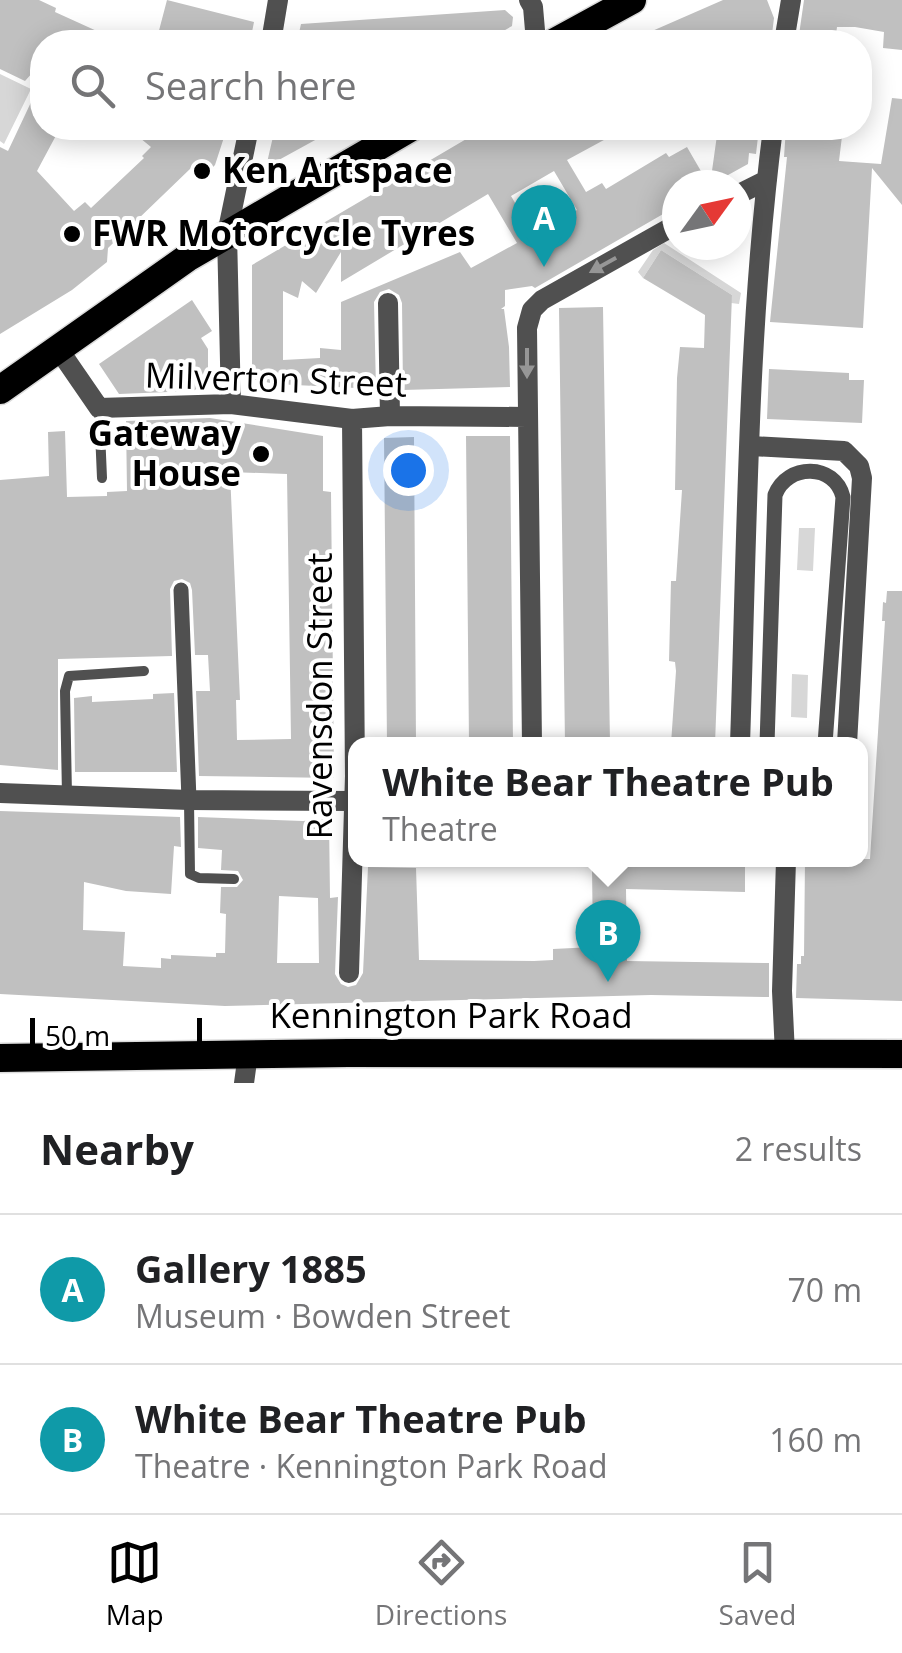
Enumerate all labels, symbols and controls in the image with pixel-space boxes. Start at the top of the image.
search box [30,30,872,140]
icon: search [65,58,120,113]
text: Search here [145,59,357,111]
place label: Ken Artspace [222,146,453,193]
marker: Ken Artspace [191,160,213,182]
north arrow [662,170,752,260]
pin: A [512,184,576,267]
place label: FWR Motorcycle Tyres [92,209,475,256]
marker: FWR Motorcycle Tyres [61,223,83,245]
one-way arrow [589,256,617,274]
one-way arrow [519,348,535,380]
street label: Milverton Street [144,350,408,407]
place label: Gateway House [88,409,241,496]
marker: Gateway House [250,443,272,465]
your location [383,445,434,496]
street label: Ravensdon Street [295,552,342,840]
popup [348,737,868,867]
text: White Bear Theatre Pub [382,755,834,807]
text: Theatre [382,807,498,850]
pin: B [576,900,640,982]
street label: Kennington Park Road [269,991,633,1038]
scale bar [30,1013,202,1058]
text: 50 m [45,1016,110,1054]
text: Nearby [40,1120,194,1177]
text: 2 results [735,1127,862,1170]
text: Gallery 1885 [135,1242,367,1294]
text: A [61,1268,84,1311]
text: 70 m [787,1268,862,1311]
text: Museum · Bowden Street [135,1294,510,1337]
text: White Bear Theatre Pub [135,1392,587,1444]
text: B [62,1418,83,1461]
text: 160 m [769,1418,862,1461]
text: Theatre · Kennington Park Road [135,1444,608,1487]
tab: Map [106,1535,164,1633]
tab: Directions [375,1535,507,1633]
tab: Saved [719,1535,796,1633]

